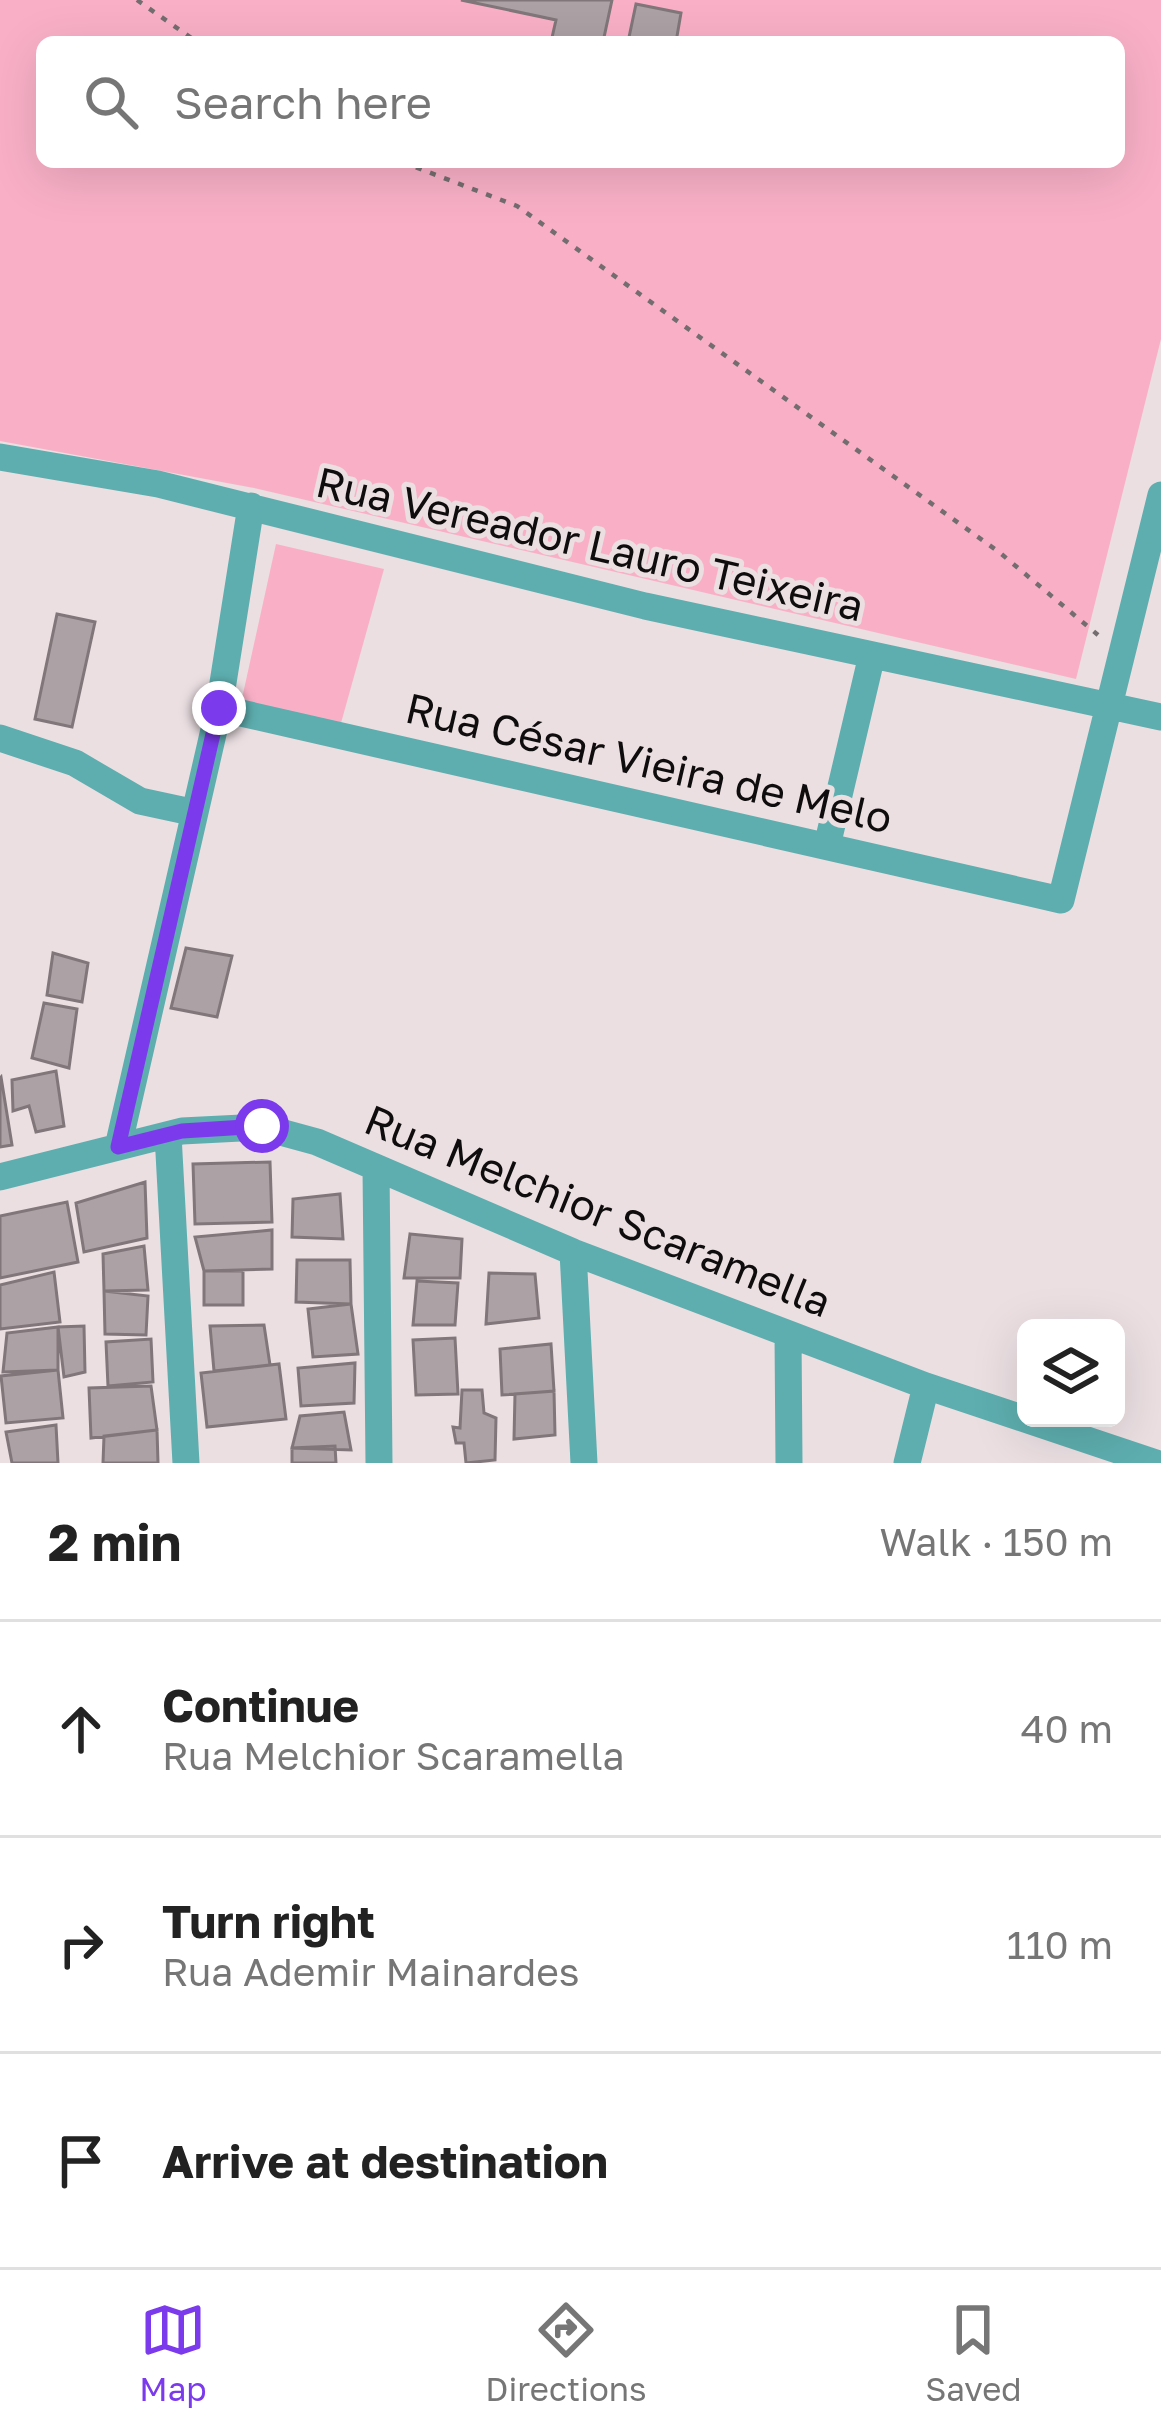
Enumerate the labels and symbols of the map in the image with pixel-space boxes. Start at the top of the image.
street label: Rua Vereador Lauro Teixeira [312,456,869,630]
route end [192,681,246,735]
street label: Rua César Vieira de Melo [401,682,897,842]
street label: Rua Melchior Scaramella [358,1094,839,1327]
route start [235,1099,289,1153]

